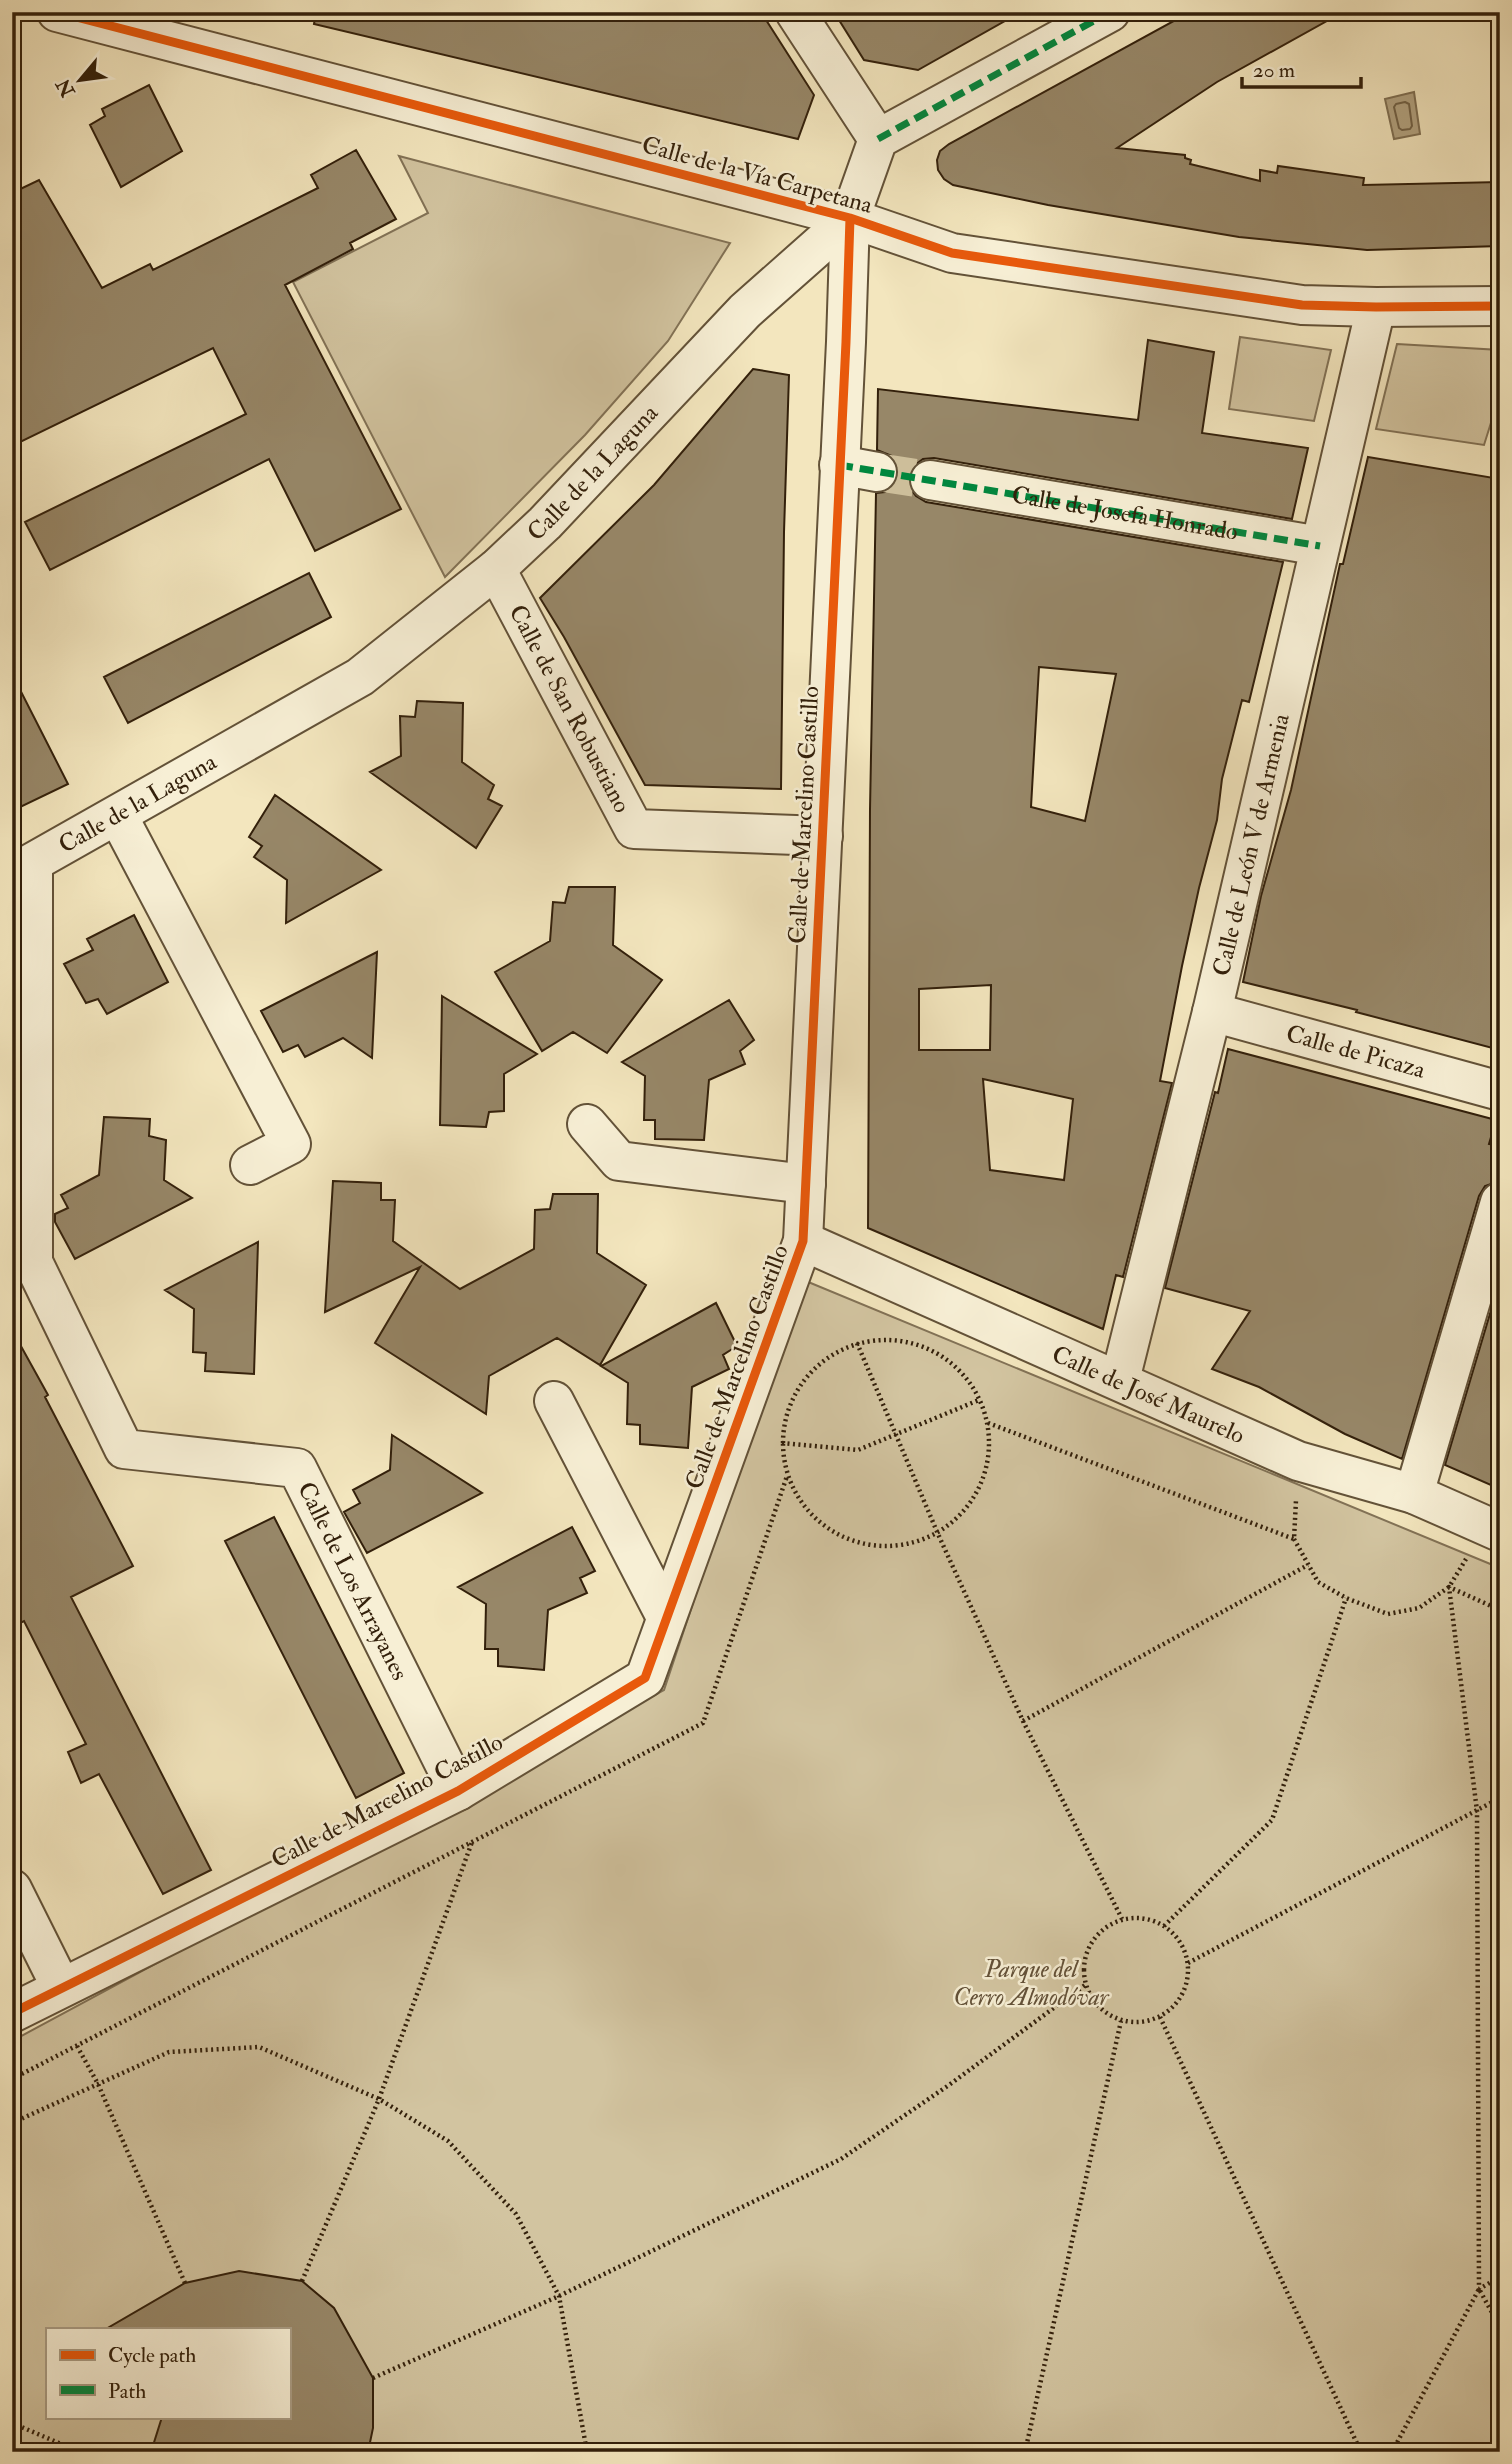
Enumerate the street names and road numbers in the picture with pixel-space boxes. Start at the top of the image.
street label: Calle de la Vía Carpetana [638,129,877,221]
street label: Calle de la Laguna [520,397,665,547]
street label: Calle de Josefa Honrado [1010,479,1240,547]
street label: Calle de San Robustiano [502,599,638,818]
street label: Calle de Marcelino Castillo [782,685,826,945]
street label: Calle de León V de Armenia [1205,710,1297,979]
street label: Calle de la Laguna [53,746,223,860]
street label: Calle de Picaza [1283,1018,1430,1086]
street label: Calle de Marcelino Castillo [678,1241,796,1493]
street label: Calle de José Maurelo [1047,1338,1250,1451]
street label: Calle de Los Arrayanes [291,1476,416,1685]
street label: Calle de Marcelino Castillo [266,1727,508,1875]

